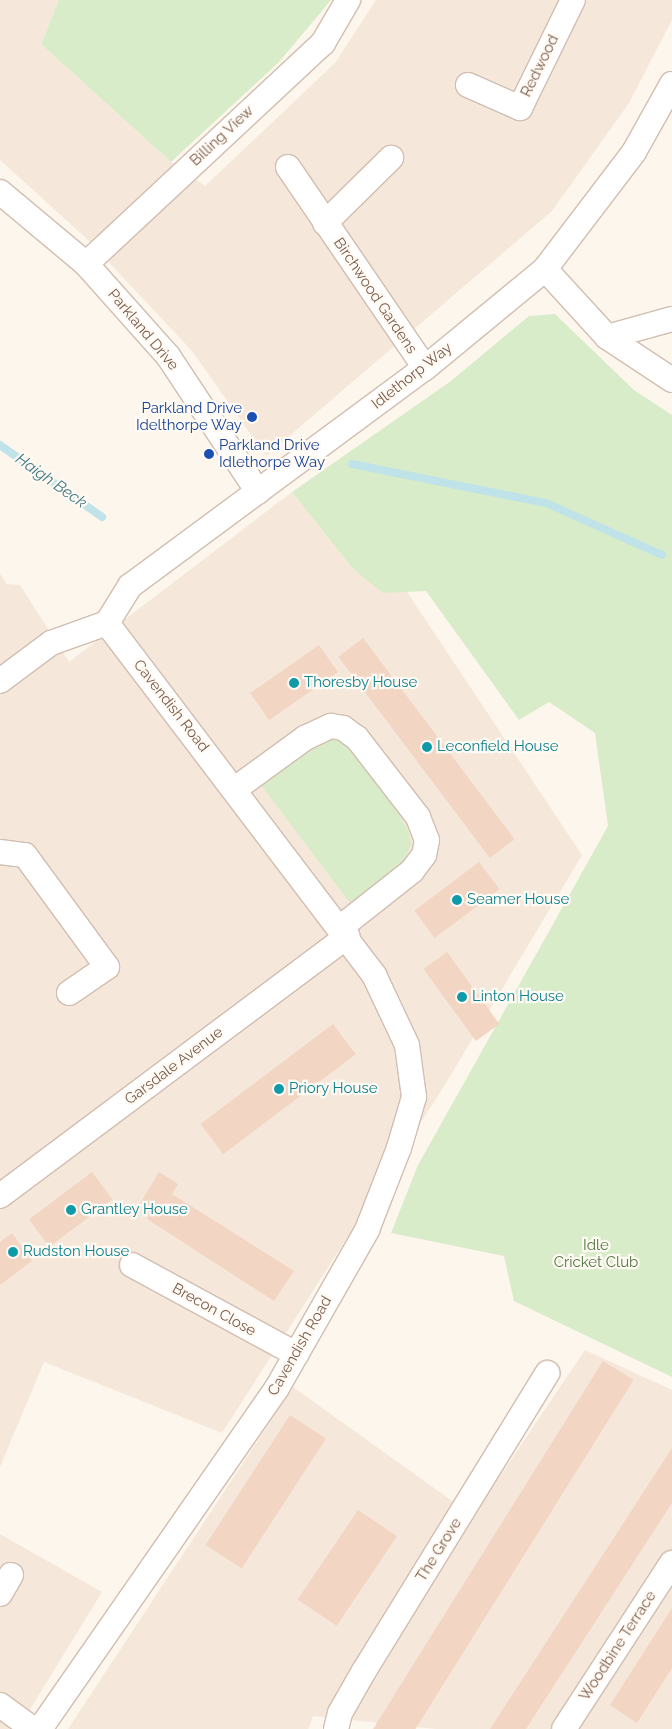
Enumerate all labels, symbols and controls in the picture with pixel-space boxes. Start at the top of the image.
street label: Redwood [517,32,563,100]
street label: Billing View [186,102,258,170]
street label: Birchwood Gardens [329,235,421,357]
street label: Parkland Drive [104,286,182,374]
street label: Idlethorp Way [368,339,456,413]
place label: Parkland Drive Idelthorpe Way [135,399,242,434]
marker: Parkland Drive Idelthorpe Way [246,411,258,423]
place label: Parkland Drive Idlethorpe Way [219,436,326,471]
marker: Parkland Drive Idlethorpe Way [203,448,215,460]
water label: Haigh Beck [12,450,90,512]
street label: Cavendish Road [129,656,213,756]
place label: Thoresby House [304,674,418,692]
marker: Thoresby House [288,677,300,689]
place label: Leconfield House [437,738,559,756]
marker: Leconfield House [421,741,433,753]
place label: Seamer House [467,891,570,909]
marker: Seamer House [451,894,463,906]
place label: Linton House [472,988,564,1006]
marker: Linton House [456,991,468,1003]
street label: Garsdale Avenue [121,1023,227,1109]
place label: Priory House [289,1080,378,1098]
marker: Priory House [273,1083,285,1095]
place label: Grantley House [81,1201,188,1219]
marker: Grantley House [65,1204,77,1216]
park label: Idle Cricket Club [554,1236,638,1271]
place label: Rudston House [23,1243,129,1261]
marker: Rudston House [7,1246,19,1258]
street label: Brecon Close [169,1280,259,1340]
street label: Cavendish Road [264,1293,336,1399]
street label: The Grove [412,1515,466,1585]
street label: Woodbine Terrace [576,1588,660,1704]

